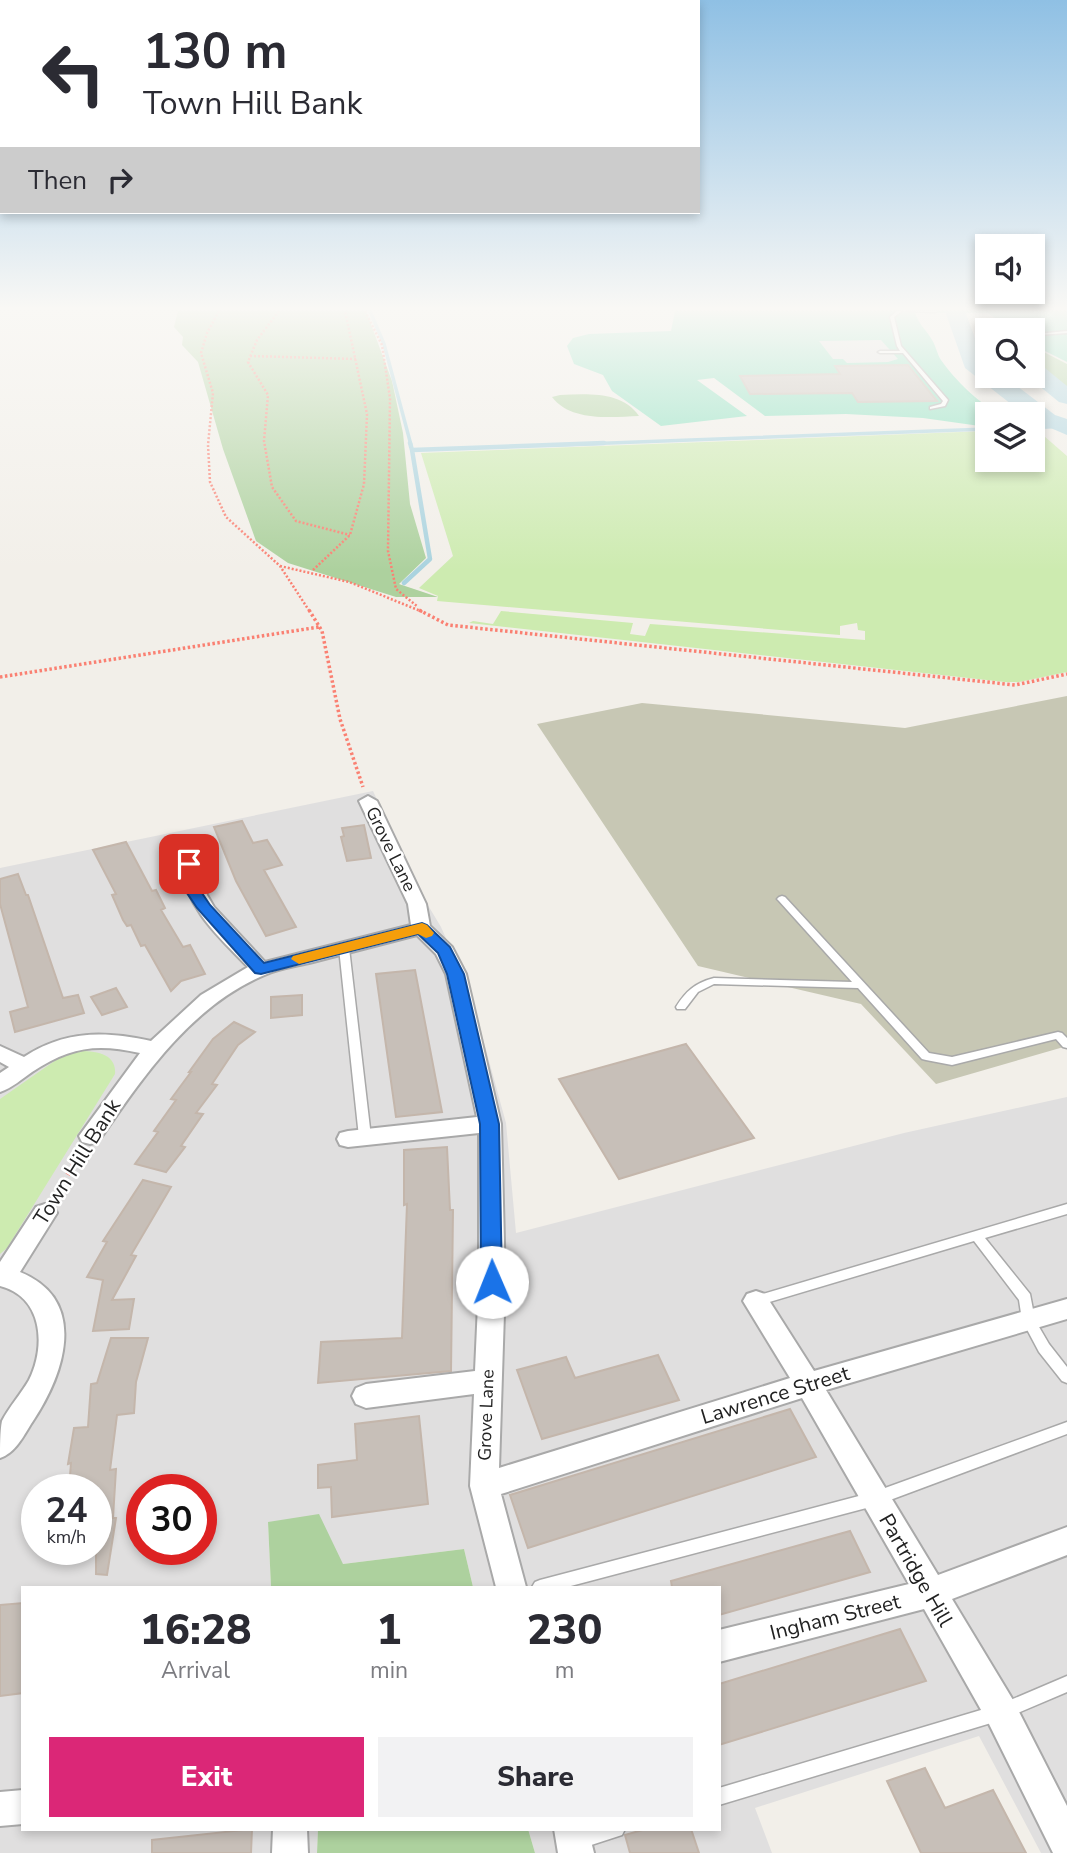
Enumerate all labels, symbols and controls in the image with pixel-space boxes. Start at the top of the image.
text: 130 m [143,18,287,85]
icon: left [28,28,119,119]
text: Town Hill Bank [143,82,362,125]
icon: right [101,161,139,199]
text: Then [28,163,87,198]
map controls [975,234,1045,472]
button: sound [975,234,1045,304]
button: search [975,318,1045,388]
button: layers [975,402,1045,472]
street label: Grove Lane [360,803,422,895]
pin [159,834,219,894]
icon: arrive [170,845,208,883]
street label: Town Hill Bank [27,1093,127,1230]
position arrow [455,1245,529,1319]
street label: Lawrence Street [697,1359,853,1431]
street label: Grove Lane [472,1369,500,1461]
speed limit sign: 30 [126,1474,217,1565]
text: 24 [45,1487,88,1534]
street label: Partridge Hill [872,1508,960,1632]
text: km/h [47,1525,86,1549]
street label: Ingham Street [767,1587,904,1647]
text: 16:28 [140,1602,251,1659]
text: 1 [376,1602,402,1659]
text: 230 [527,1602,602,1659]
text: Arrival [161,1655,230,1686]
text: min [370,1655,408,1686]
text: m [555,1655,574,1686]
button: Exit [49,1737,364,1817]
button: Share [378,1737,693,1817]

